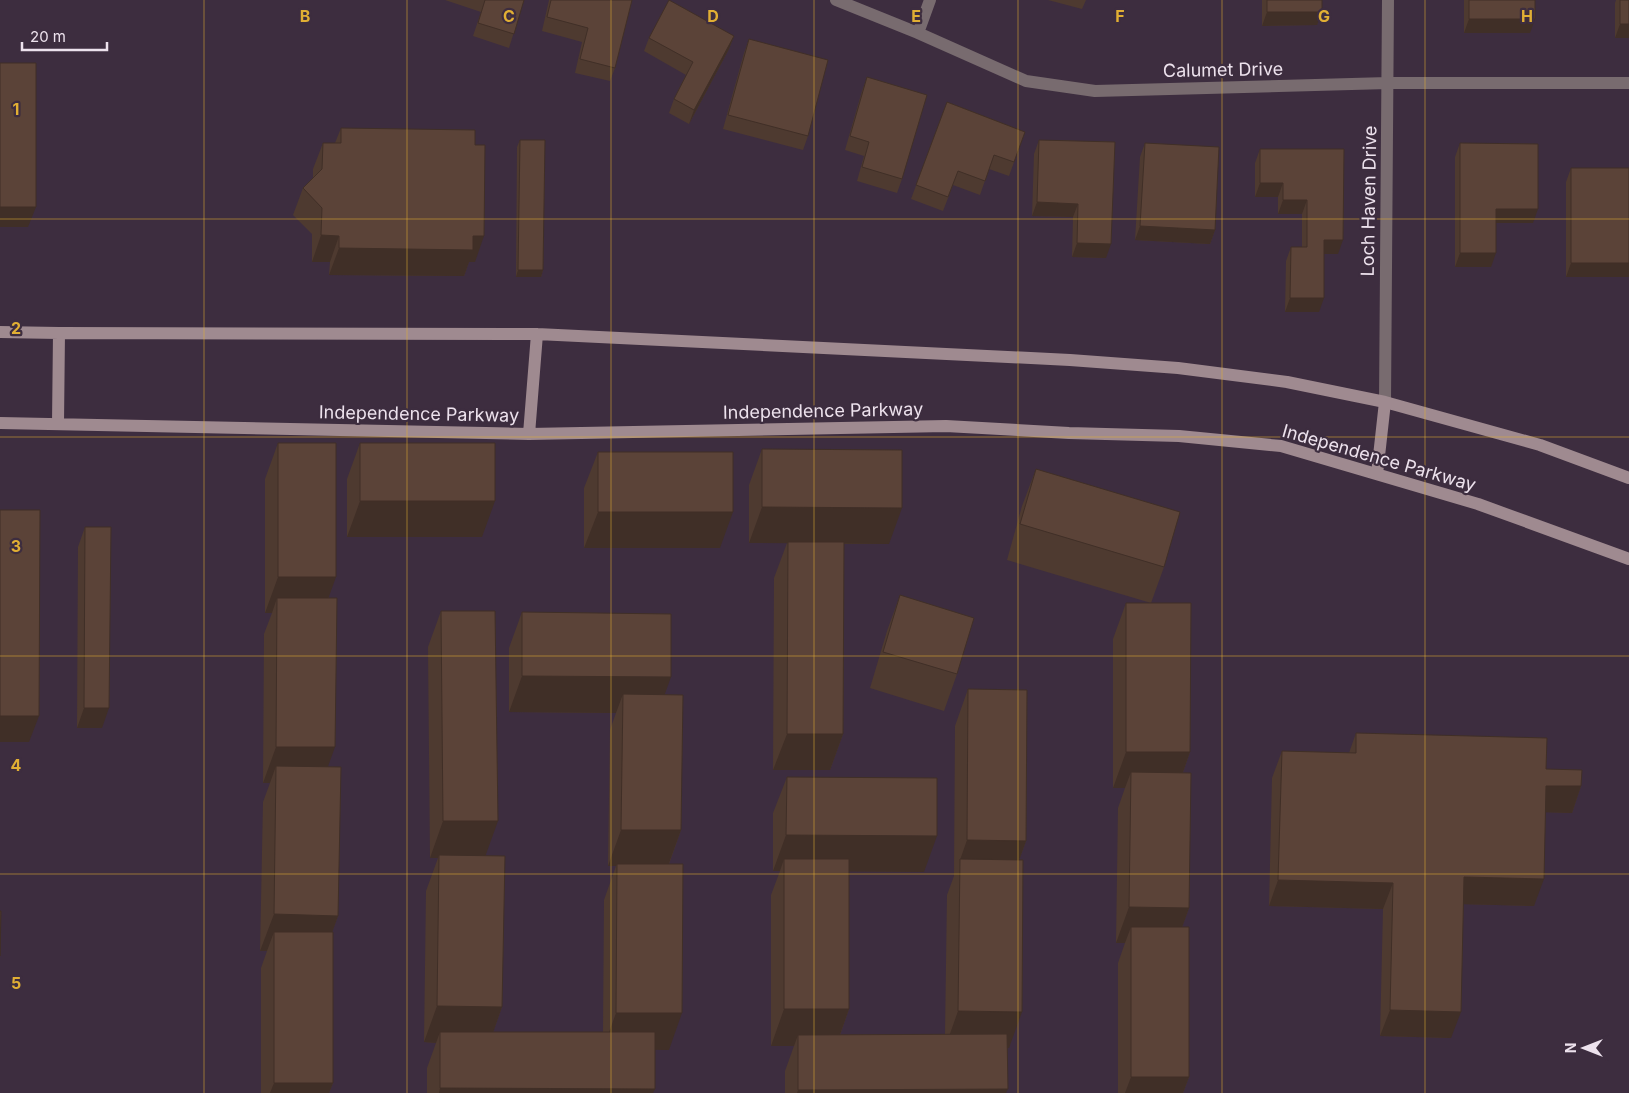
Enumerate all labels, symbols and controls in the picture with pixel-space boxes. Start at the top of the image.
text: B [300,6,310,26]
text: C [503,6,515,26]
text: D [707,6,719,26]
text: E [911,6,921,26]
text: F [1115,6,1125,26]
text: G [1318,6,1330,26]
text: H [1521,6,1533,26]
scale bar [22,20,108,52]
text: 20 m [30,27,66,46]
street label: Calumet Drive [1163,58,1283,81]
text: 1 [13,99,19,119]
street label: Loch Haven Drive [1357,125,1380,277]
text: 2 [11,318,21,338]
street label: Independence Parkway [723,398,923,423]
street label: Independence Parkway [319,401,519,426]
street label: Independence Parkway [1280,420,1478,495]
text: 3 [11,536,21,556]
text: 4 [11,755,22,775]
text: 5 [11,973,21,993]
north arrow [1559,1023,1609,1073]
text: N [1562,1043,1579,1053]

